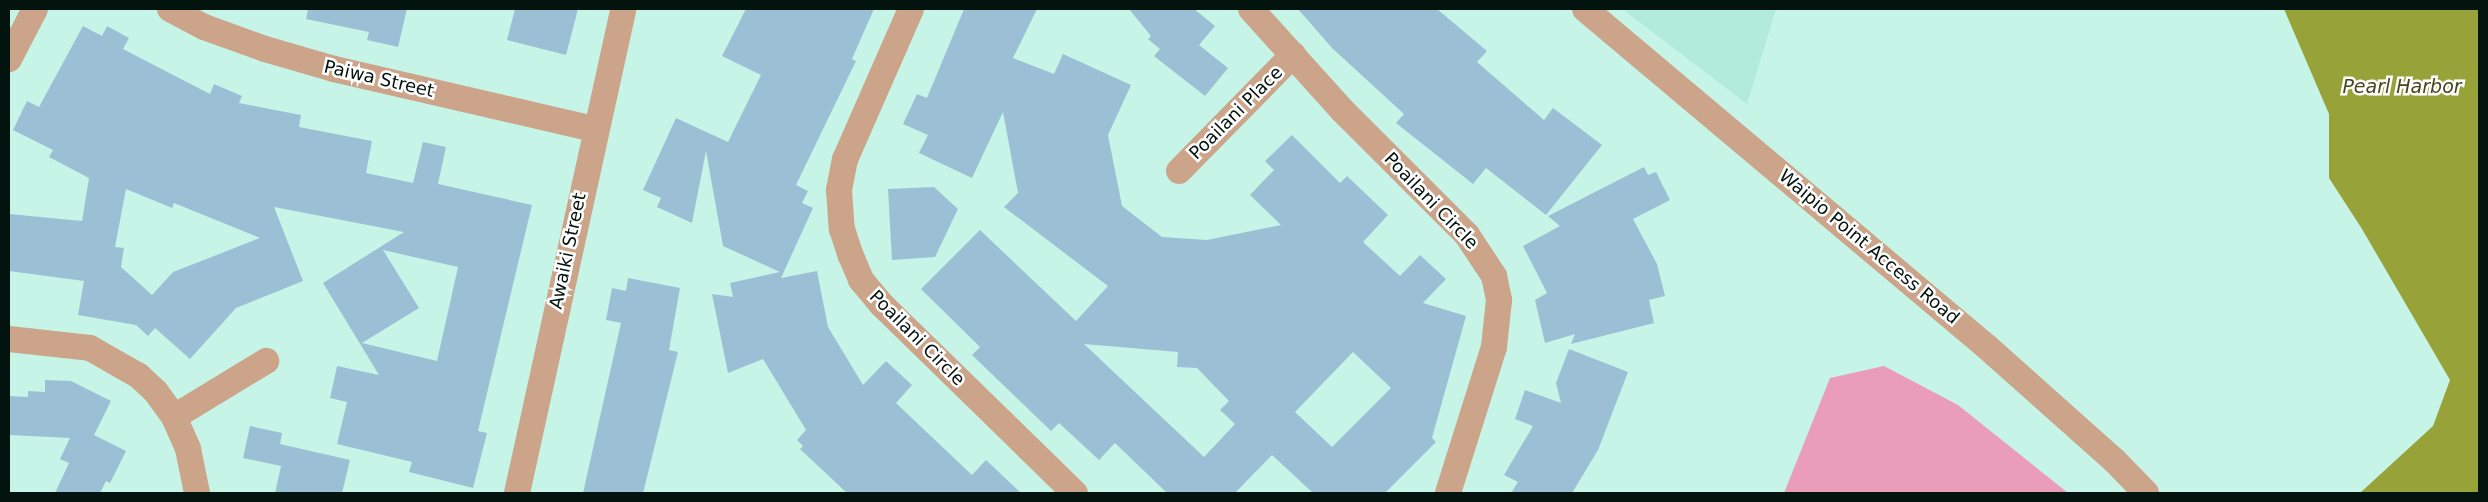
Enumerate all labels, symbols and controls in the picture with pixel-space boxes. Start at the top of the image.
street label: Paiwa Street [322,56,436,102]
street label: Poailani Place [1185,62,1287,164]
water label: Pearl Harbor [2342,76,2462,98]
street label: Poailani Circle [1379,148,1483,254]
street label: Waipio Point Access Road [1774,165,1964,329]
street label: Awaiki Street [545,191,591,311]
street label: Poailani Circle [865,286,969,390]

